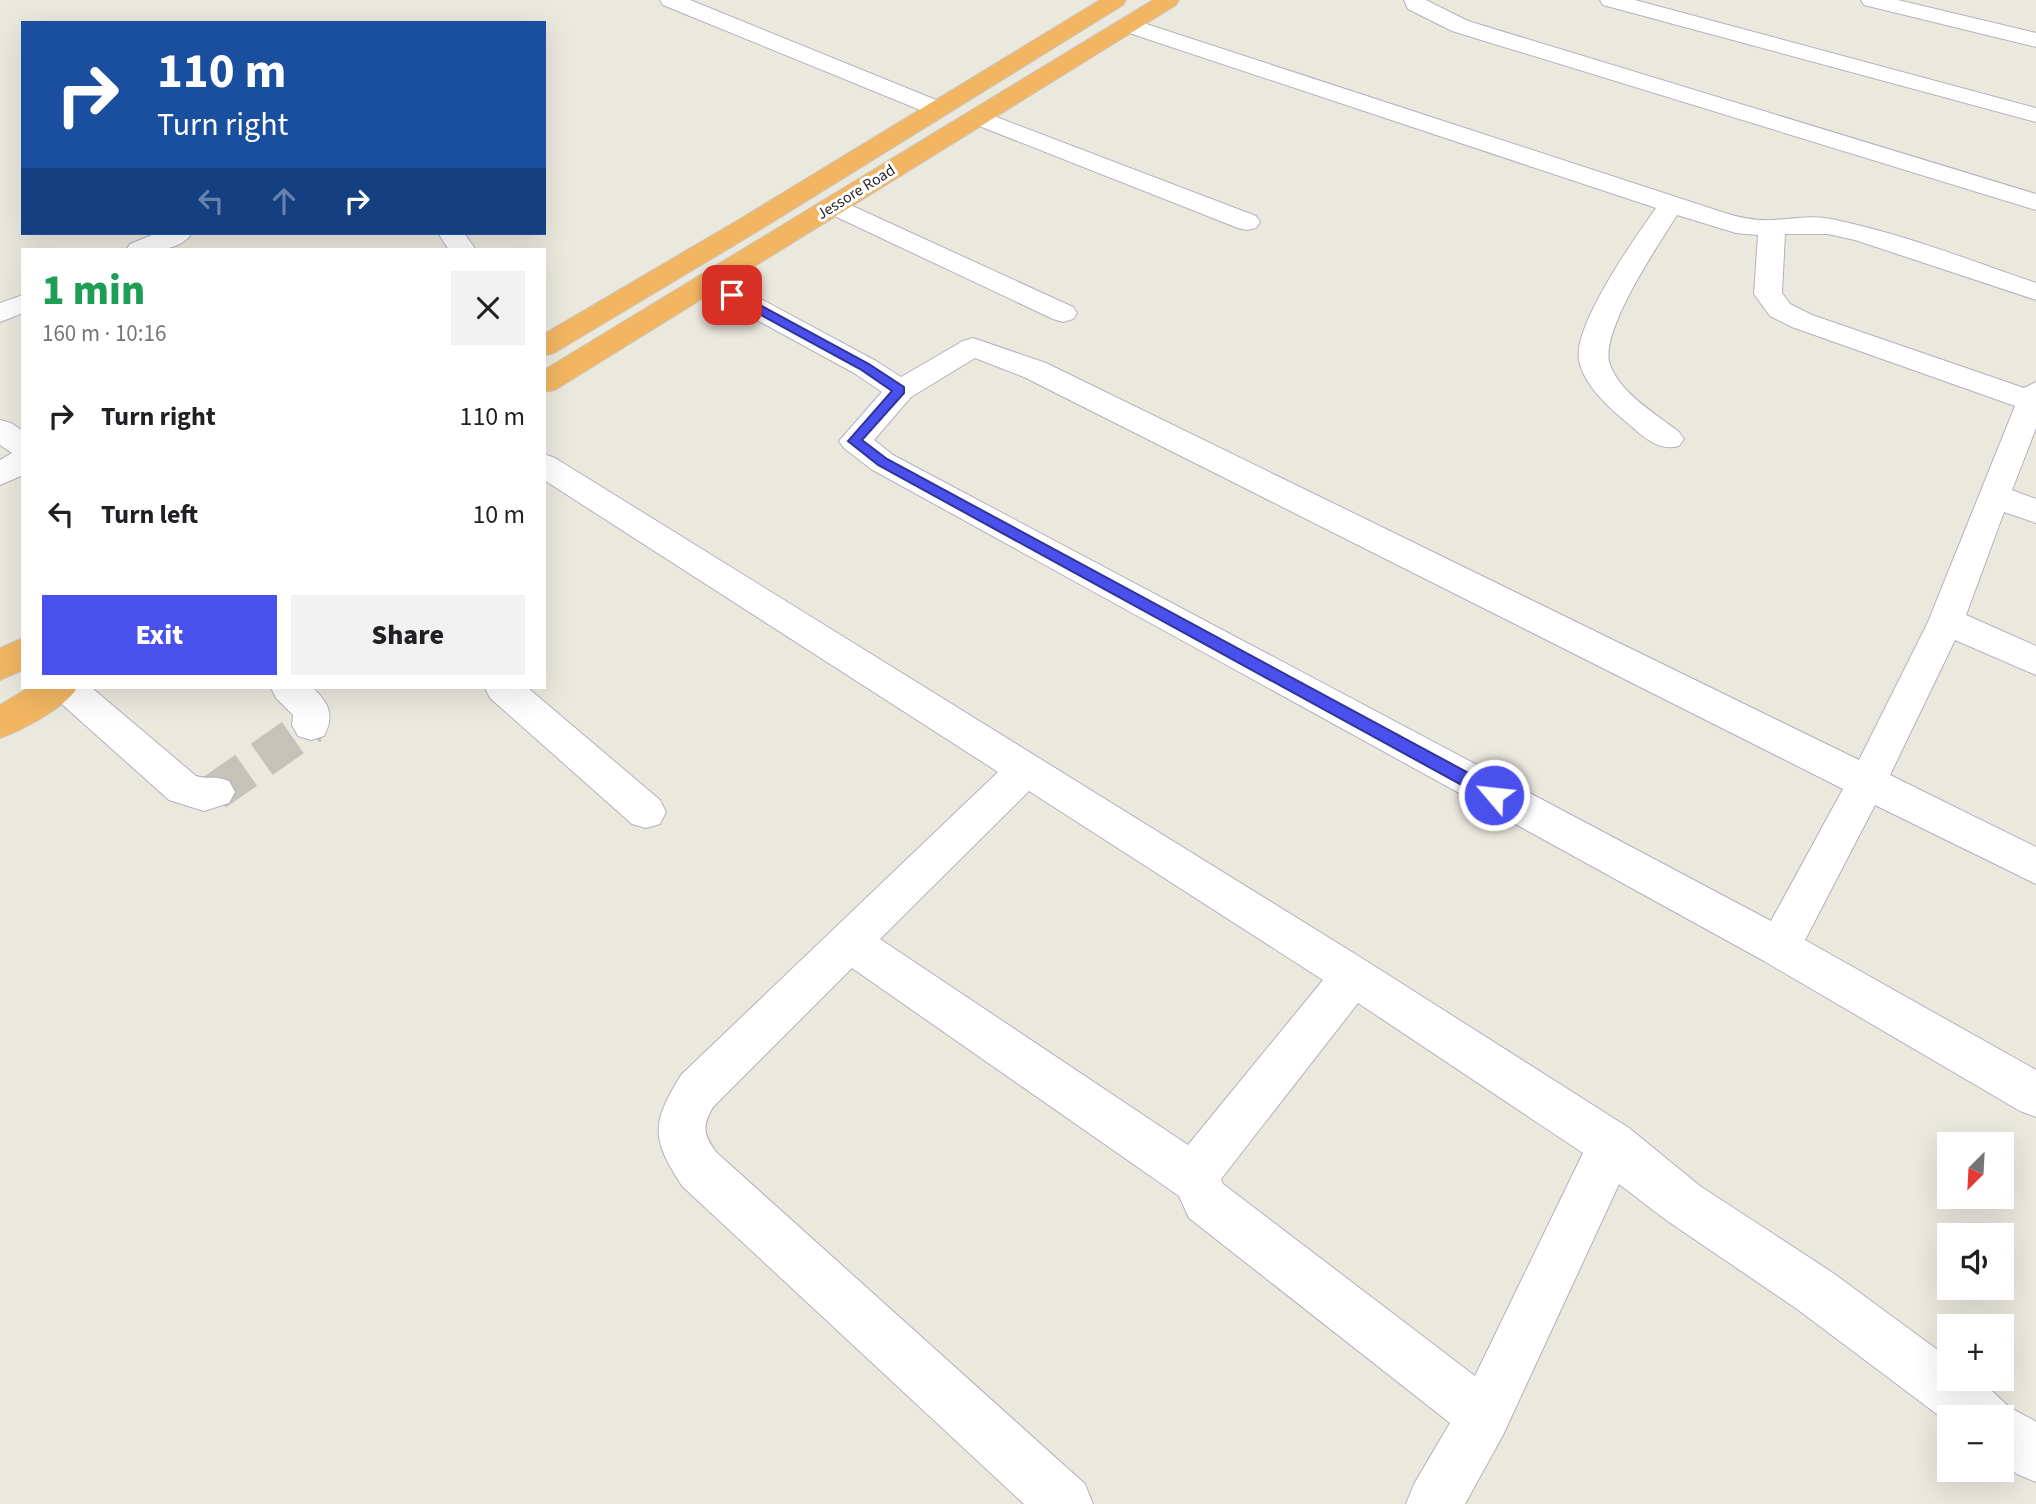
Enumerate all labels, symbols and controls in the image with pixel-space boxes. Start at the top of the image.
text: 110 m [157,37,286,107]
icon: right [42,49,133,140]
text: Turn right [157,102,288,148]
street label: Jessore Road [813,159,899,225]
icon: left [192,182,230,220]
icon: ahead [265,182,303,220]
icon: right [338,182,376,220]
text: 1 min [42,261,145,321]
pin [702,265,762,325]
button: close [451,271,525,345]
icon: arrive [713,276,751,314]
text: 160 m · 10:16 [42,317,166,350]
icon: right [42,397,80,435]
text: Turn right [101,398,216,435]
text: 110 m [459,398,525,435]
icon: left [42,495,80,533]
text: Turn left [101,496,198,533]
text: 10 m [472,496,525,533]
button: Exit [42,595,277,675]
button: Share [291,595,525,675]
position arrow [1457,758,1531,832]
north arrow [1937,1132,2014,1209]
map controls [1937,1132,2014,1482]
button: sound [1937,1223,2014,1300]
button: + [1937,1314,2014,1391]
button: − [1937,1405,2014,1482]

